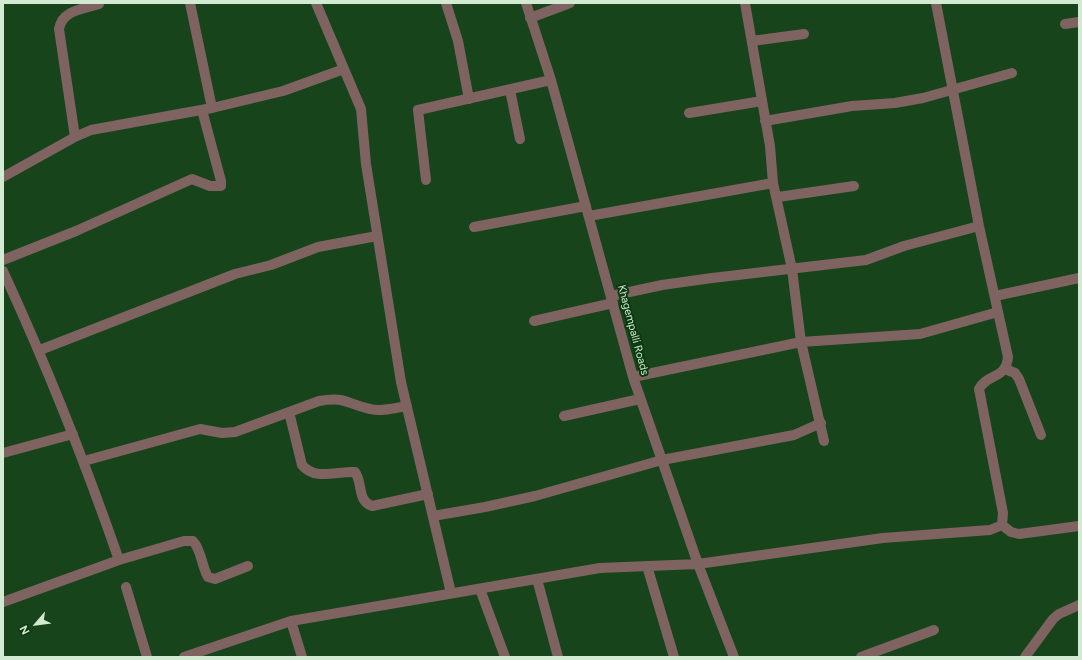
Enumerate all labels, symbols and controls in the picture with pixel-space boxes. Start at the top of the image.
street label: Khagempalli Roads [615,283,651,377]
north arrow [16,604,56,644]
text: N [17,623,33,637]

